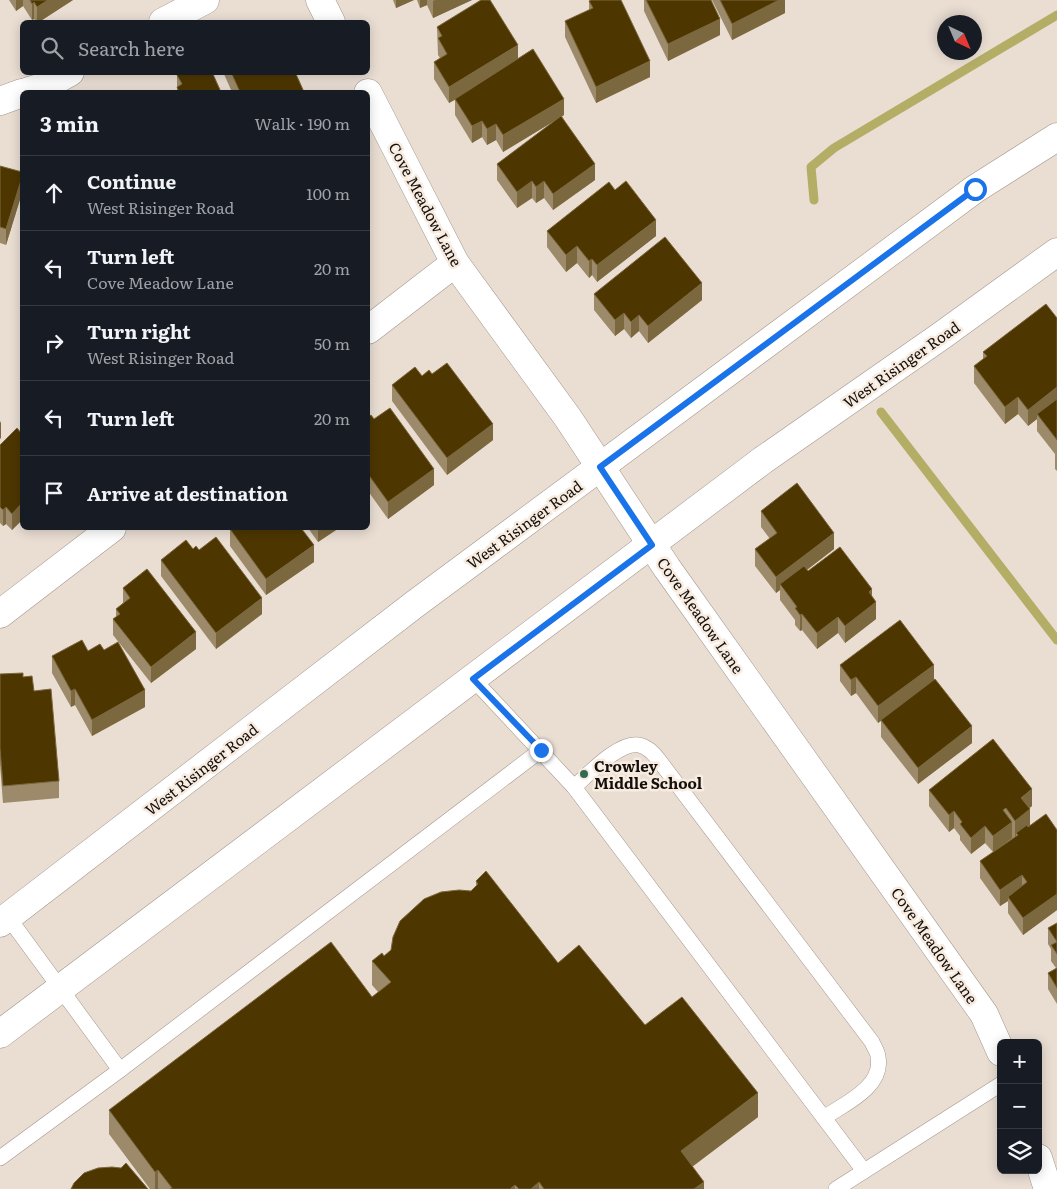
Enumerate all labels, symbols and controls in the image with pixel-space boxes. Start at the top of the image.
north arrow [937,15,982,60]
search box [20,20,370,75]
icon: search [38,34,66,62]
text: Search here [78,34,185,62]
text: 3 min [40,107,99,138]
text: Walk · 190 m [254,111,350,135]
street label: Cove Meadow Lane [384,138,469,270]
text: Continue [87,167,176,195]
route start [964,178,987,201]
icon: ahead [40,179,68,207]
text: 100 m [306,181,350,205]
text: West Risinger Road [87,195,234,219]
text: Turn left [87,242,174,270]
icon: left [40,254,68,282]
text: 20 m [314,256,350,280]
text: Cove Meadow Lane [87,270,234,294]
street label: West Risinger Road [838,315,964,413]
text: Turn right [87,317,191,345]
icon: right [40,329,68,357]
text: 50 m [314,331,350,355]
text: West Risinger Road [87,345,234,369]
icon: left [40,404,68,432]
text: Turn left [87,404,174,432]
text: 20 m [314,406,350,430]
street label: West Risinger Road [461,474,587,574]
icon: arrive [40,479,68,507]
text: Arrive at destination [87,479,288,507]
street label: Cove Meadow Lane [652,552,750,678]
street label: West Risinger Road [140,717,262,821]
route end [530,739,553,762]
place label: Crowley Middle School [594,754,703,794]
marker: Crowley Middle School [578,768,590,780]
street label: Cove Meadow Lane [886,882,984,1008]
map controls [997,1039,1042,1174]
button: + [997,1039,1042,1084]
button: − [997,1084,1042,1129]
button: layers [997,1129,1042,1174]

